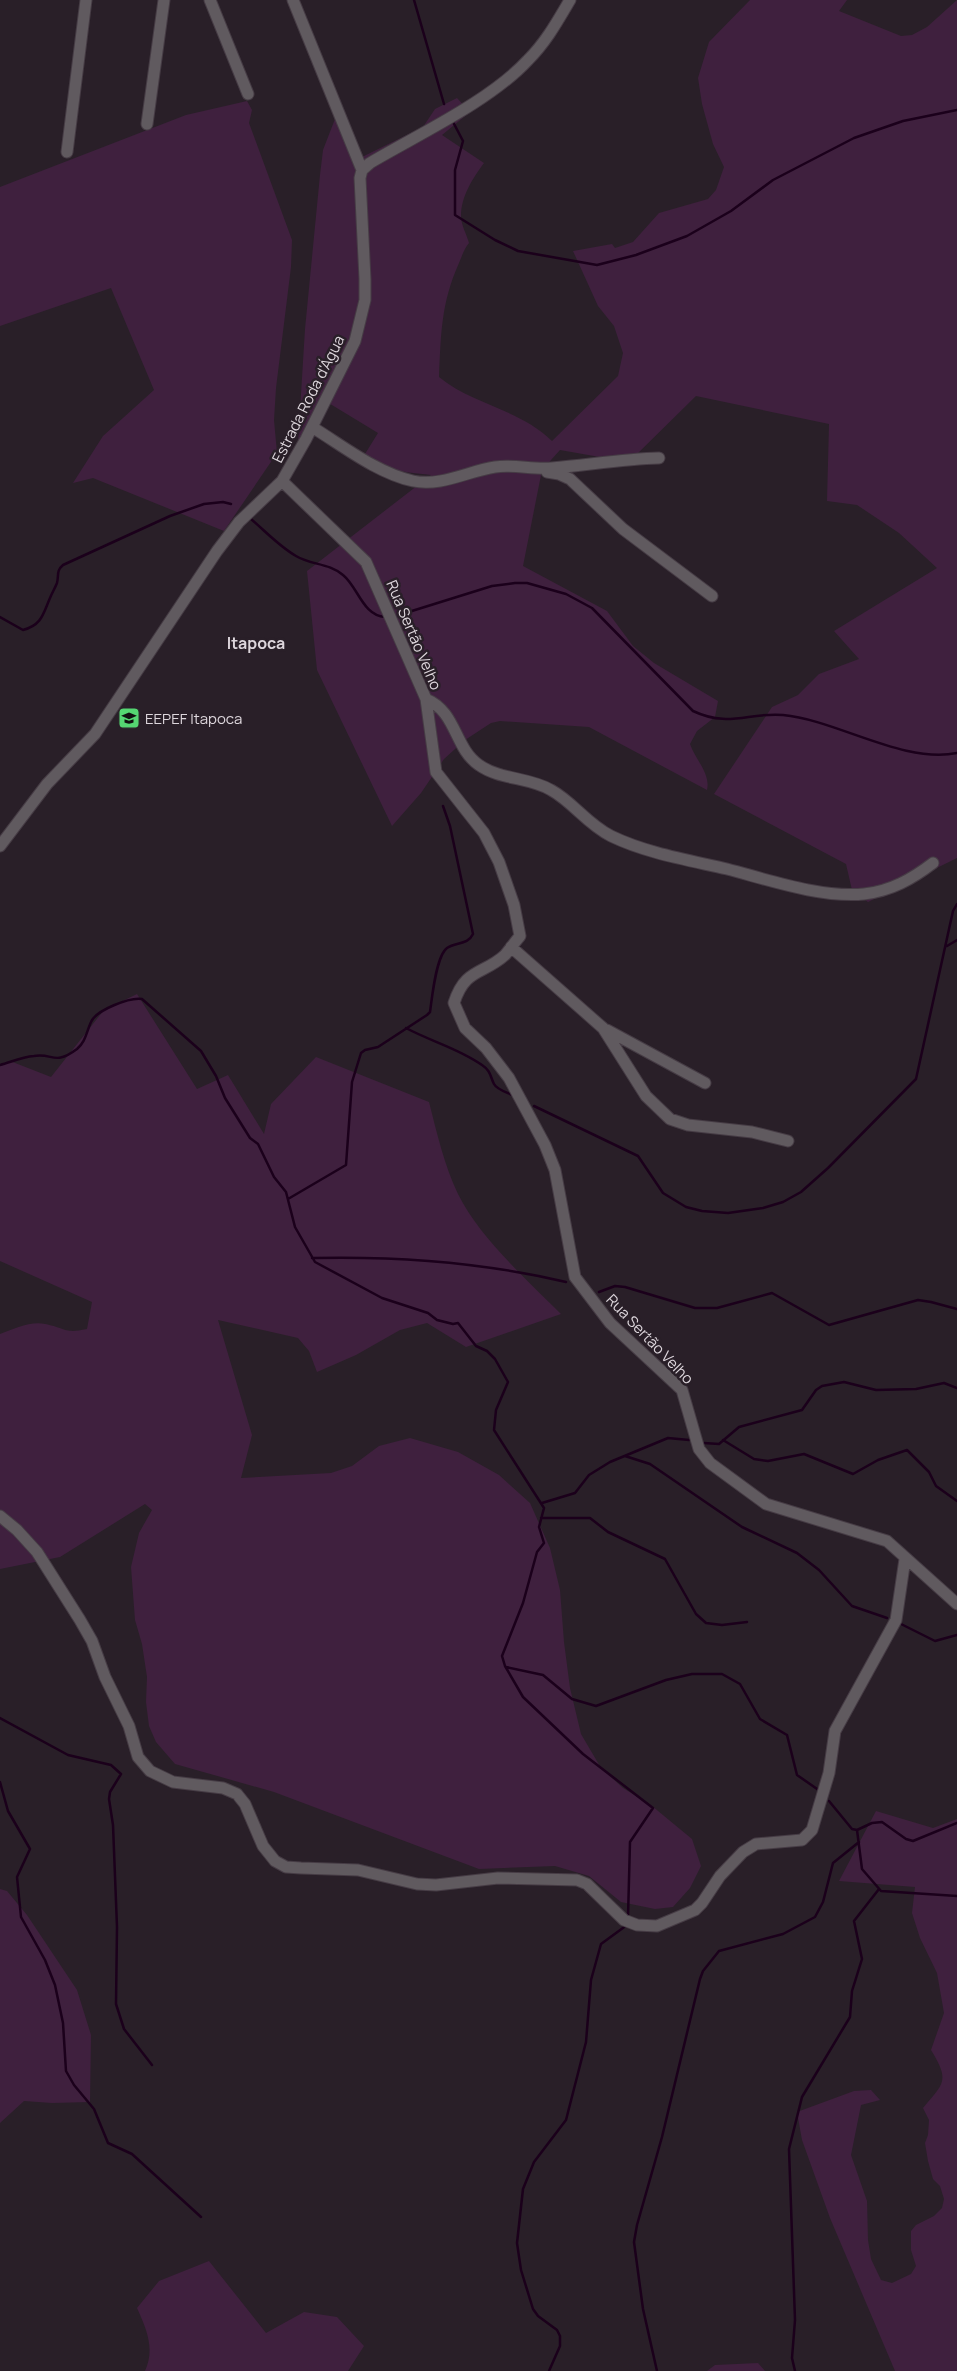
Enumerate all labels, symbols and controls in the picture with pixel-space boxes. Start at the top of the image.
street label: Estrada Roda d'Água [267,332,349,466]
street label: Rua Sertão Velho [381,577,447,693]
district label: Itapoca [227,632,285,654]
school or university icon: EEPEF Itapoca [117,706,141,730]
place label: EEPEF Itapoca [145,708,242,729]
street label: Rua Sertão Velho [602,1289,698,1389]

